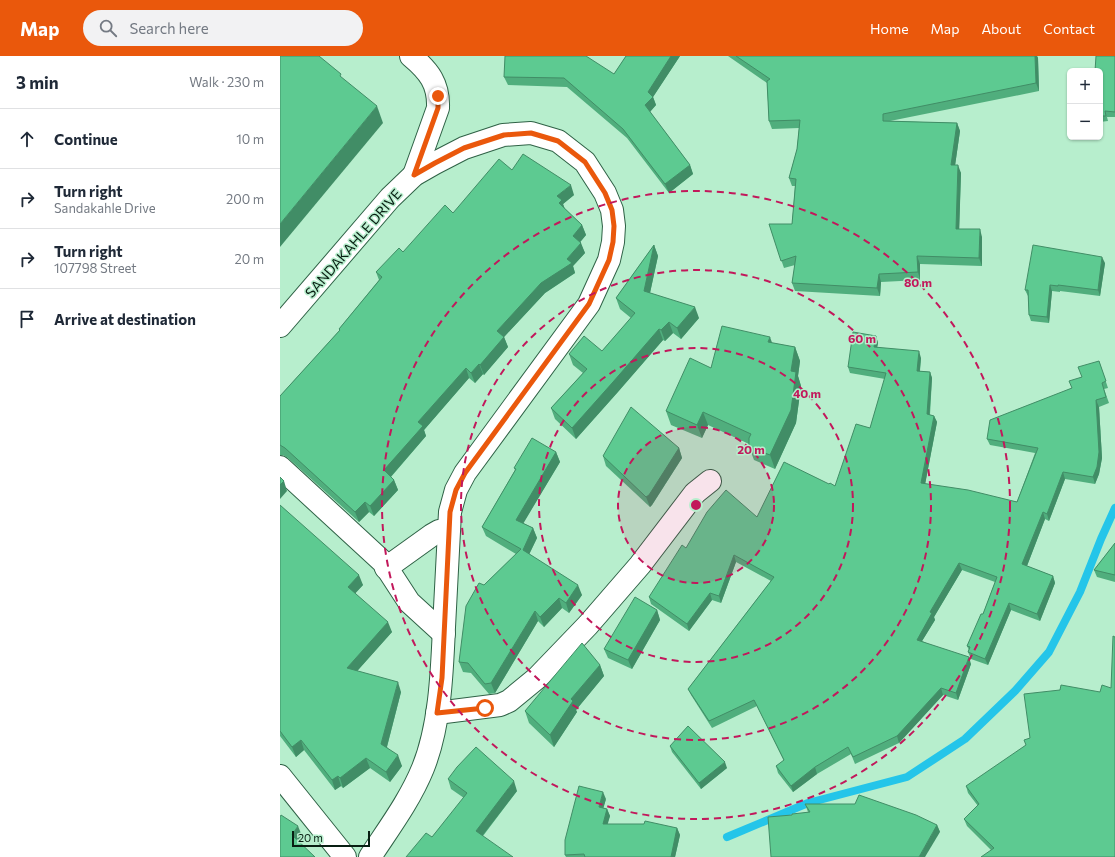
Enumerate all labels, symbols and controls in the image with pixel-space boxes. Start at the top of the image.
search box [83,10,363,46]
text: Map [20,17,59,40]
icon: search [97,17,119,39]
text: Search here [129,19,209,37]
text: Home [870,20,909,37]
text: Map [931,20,959,37]
text: About [981,20,1021,37]
text: Contact [1043,20,1095,37]
map controls [1067,68,1103,140]
button: + [1067,68,1103,104]
text: 3 min [16,72,59,93]
text: Walk · 230 m [189,74,264,90]
route end [429,87,447,105]
button: − [1067,104,1103,140]
icon: ahead [16,128,38,150]
text: Continue [54,130,118,148]
text: 10 m [236,131,264,147]
text: Turn right [54,182,123,200]
street label: SANDAKAHLE DRIVE [301,185,405,301]
icon: right [16,188,38,210]
text: 200 m [226,191,264,207]
text: Sandakahle Drive [54,200,156,216]
text: Turn right [54,242,123,260]
icon: right [16,248,38,270]
text: 20 m [235,251,264,267]
text: 107798 Street [54,260,137,276]
text: 80 m [904,275,932,289]
icon: arrive [16,308,38,330]
text: Arrive at destination [54,310,196,328]
text: 60 m [848,331,876,345]
text: 40 m [793,386,821,400]
text: 20 m [737,442,765,456]
centre of rings [689,498,703,512]
route start [476,699,494,717]
scale bar [292,829,370,848]
text: 20 m [298,831,323,844]

